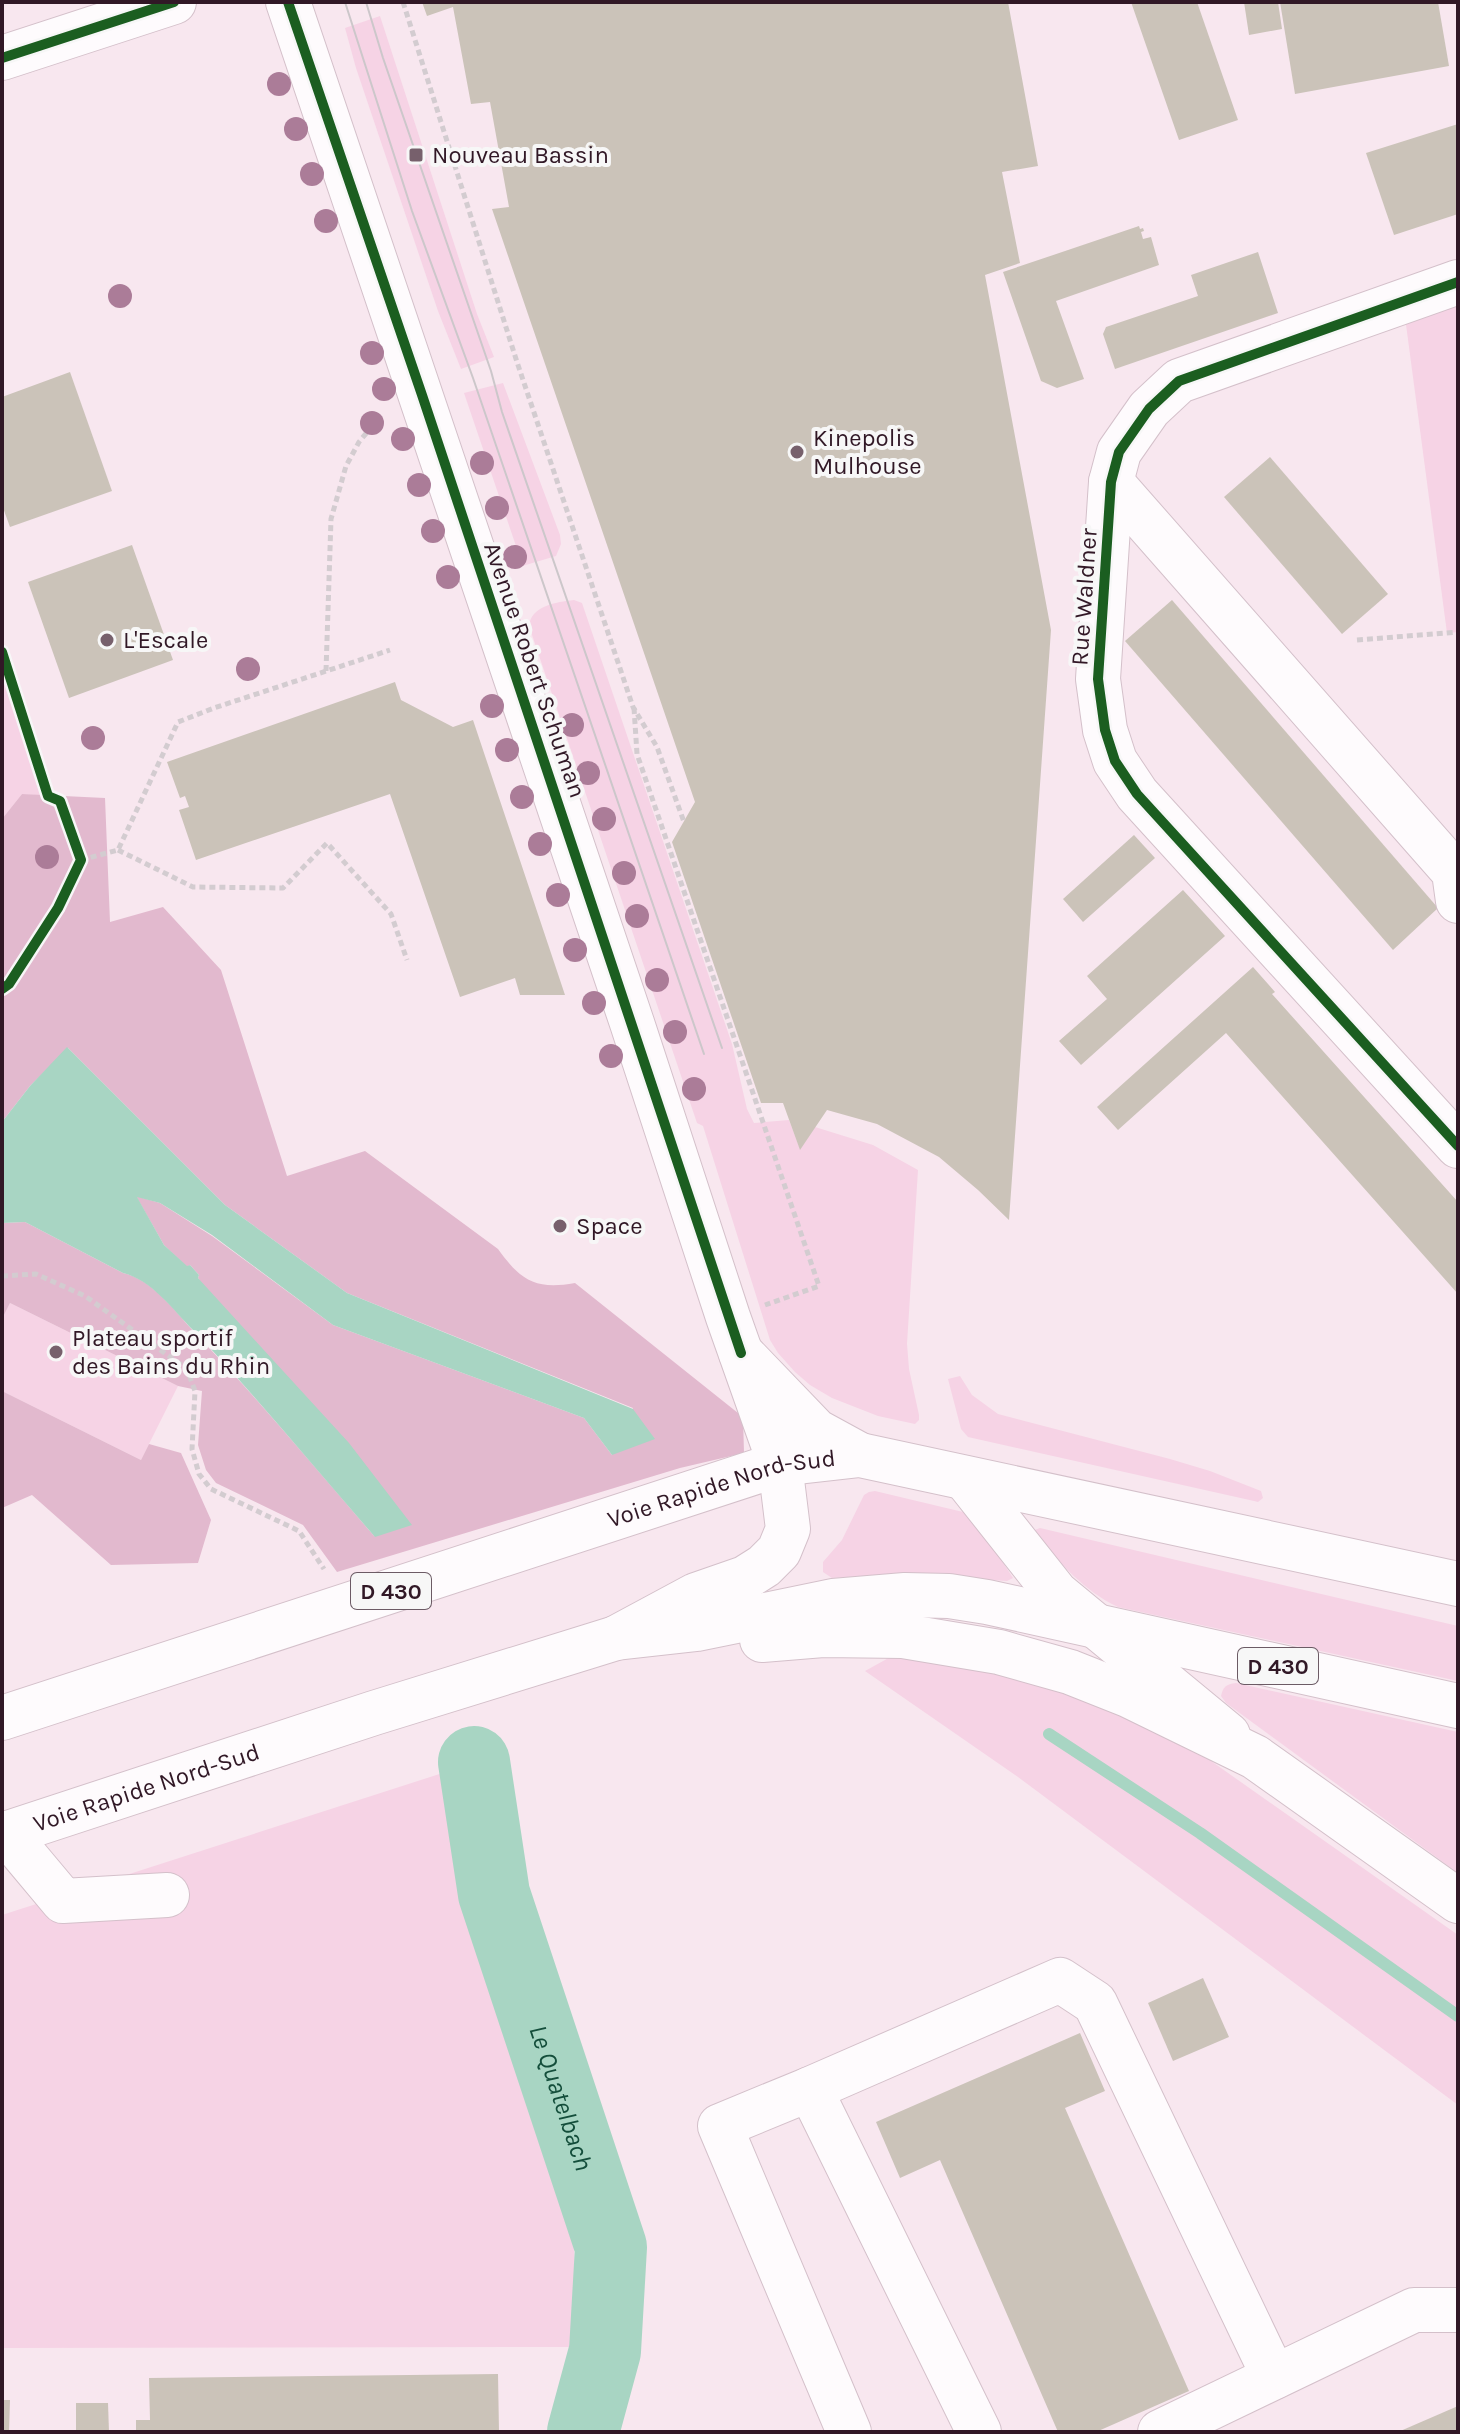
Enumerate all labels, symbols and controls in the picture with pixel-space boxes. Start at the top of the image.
place label: Nouveau Bassin [432,141,609,169]
marker: Nouveau Bassin [407,146,425,164]
place label: Kinepolis Mulhouse [813,424,922,480]
marker: Kinepolis Mulhouse [788,443,806,461]
street label: Rue Waldner [1065,527,1103,667]
street label: Avenue Robert Schuman [478,538,592,802]
place label: L'Escale [123,626,208,654]
marker: L'Escale [98,631,116,649]
place label: Space [576,1212,642,1240]
marker: Space [551,1217,569,1235]
place label: Plateau sportif des Bains du Rhin [72,1324,270,1380]
marker: Plateau sportif des Bains du Rhin [47,1343,65,1361]
street label: Voie Rapide Nord-Sud [604,1444,837,1533]
road number: D 430 [351,1573,431,1609]
road number: D 430 [1238,1648,1318,1684]
street label: Voie Rapide Nord-Sud [30,1737,263,1838]
water label: Le Quatelbach [522,2021,600,2175]

